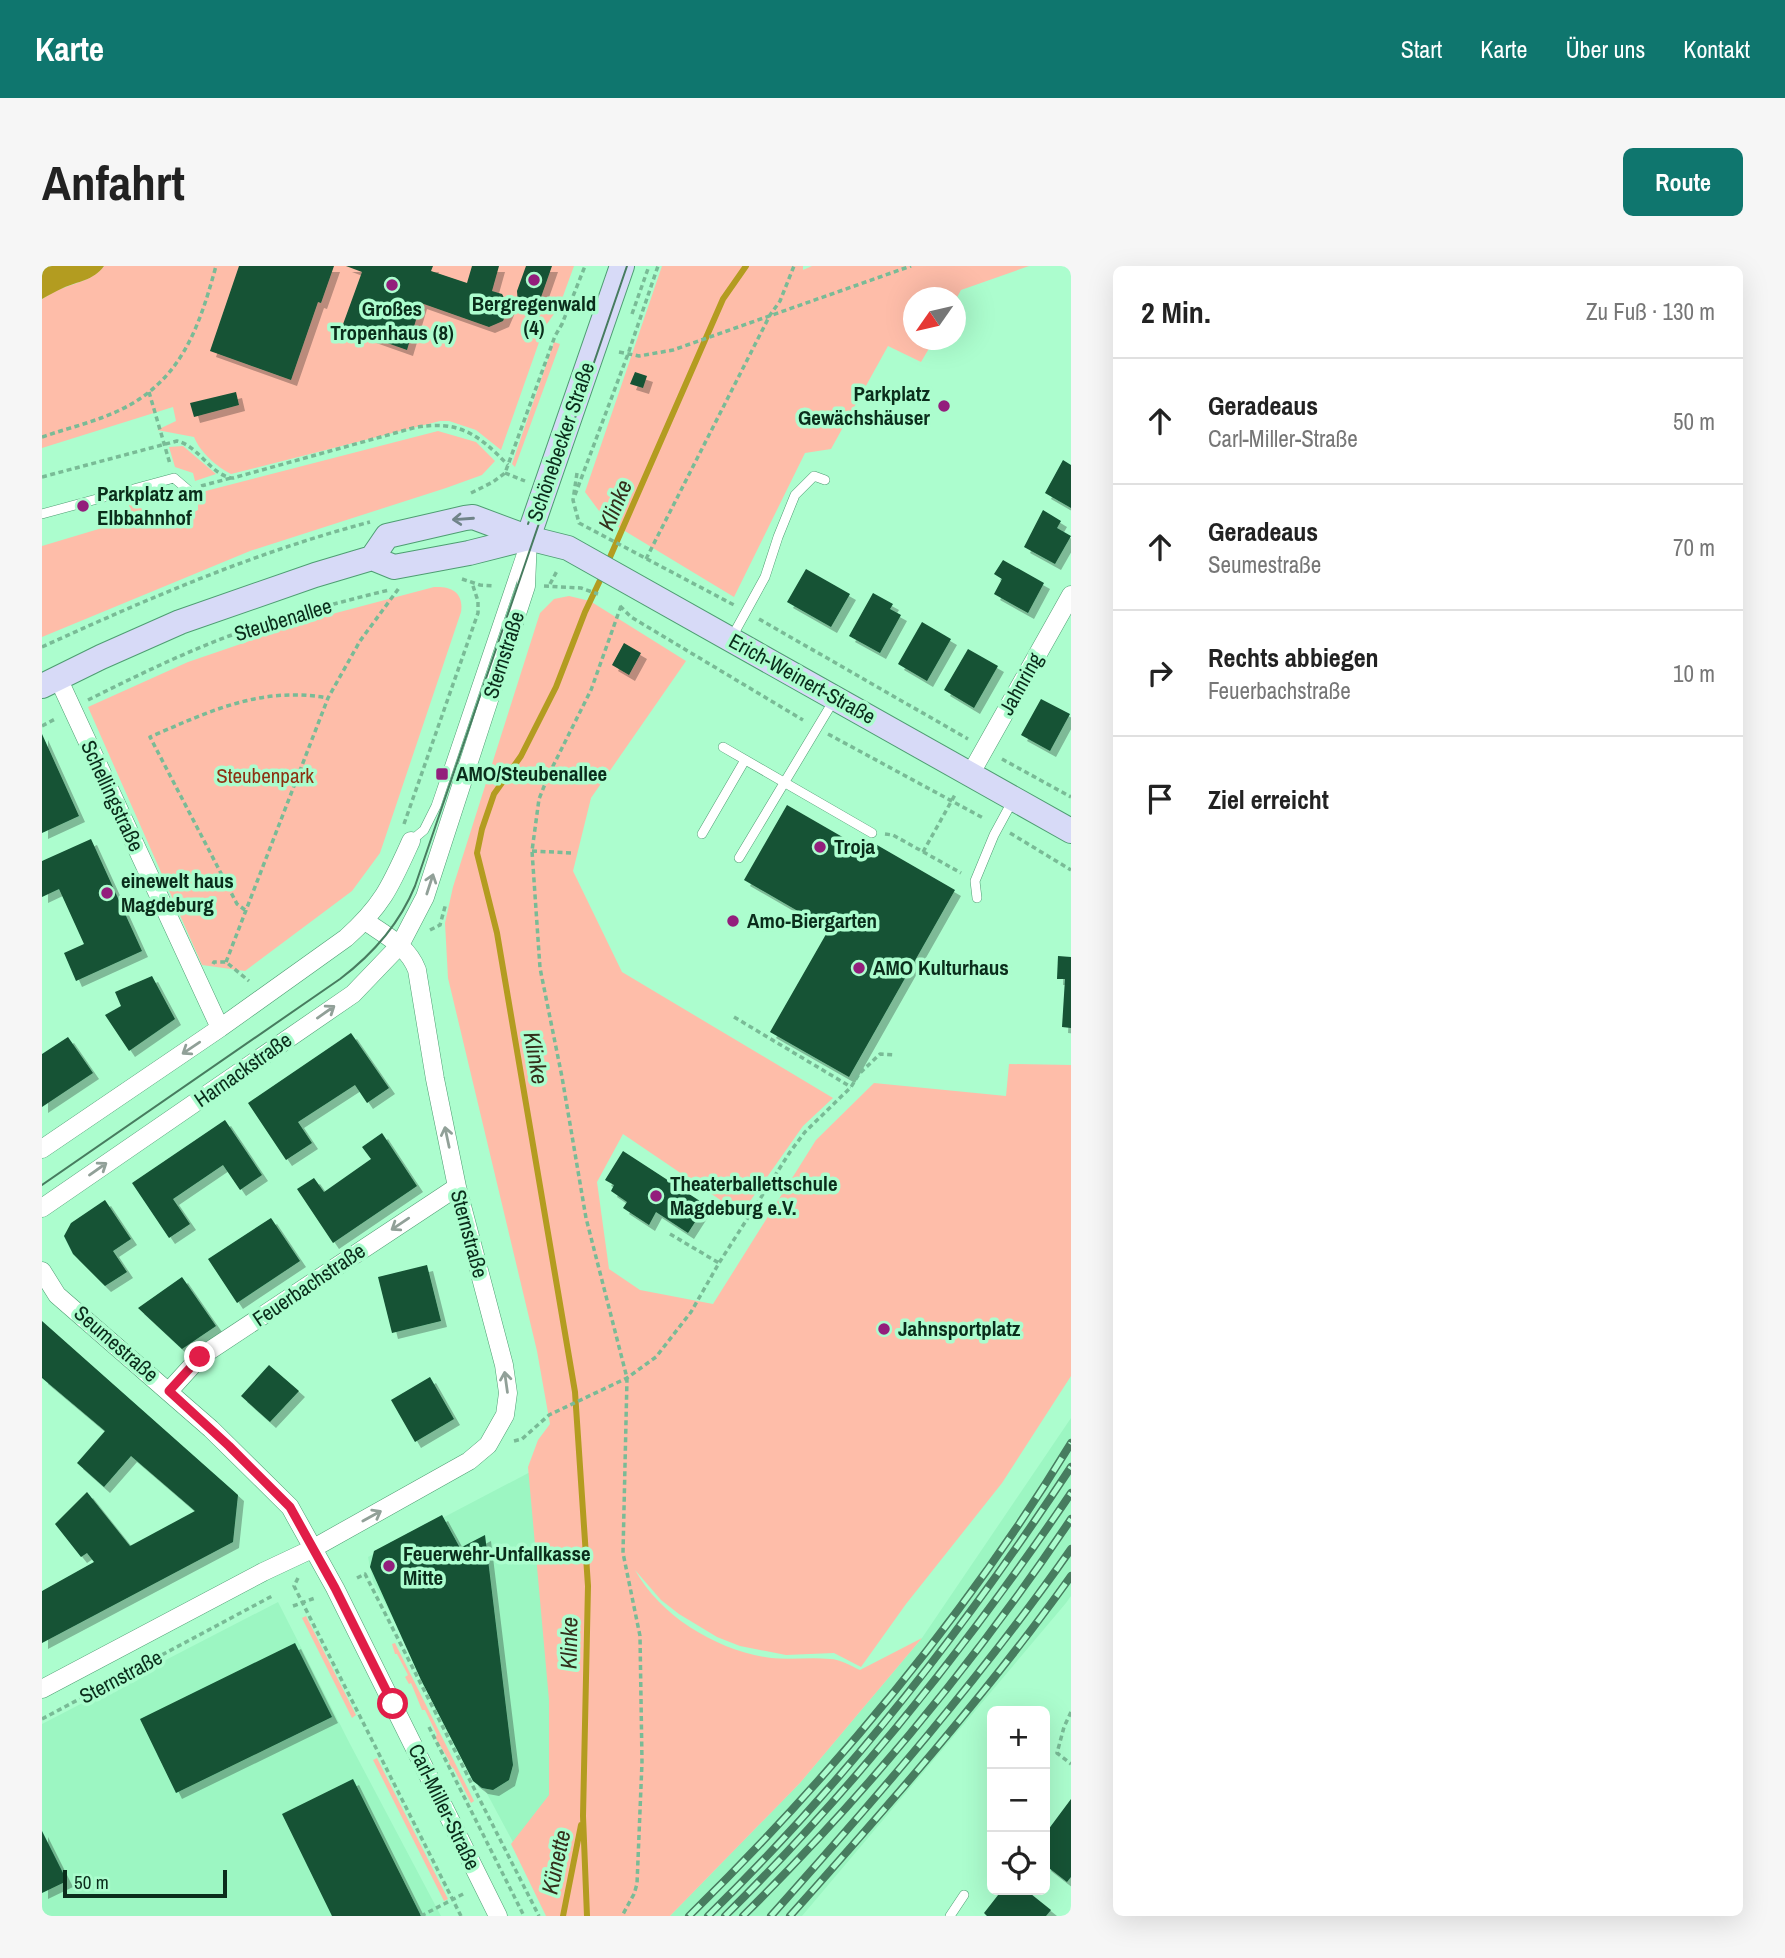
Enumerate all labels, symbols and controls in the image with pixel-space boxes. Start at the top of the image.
text: Karte [35,27,104,71]
text: Start [1401,33,1442,65]
text: Karte [1480,33,1527,65]
text: Über uns [1565,33,1645,65]
text: Kontakt [1683,33,1750,65]
button: Route [1623,148,1743,216]
text: Anfahrt [42,149,185,215]
marker: Bergregenwald (4) [526,272,542,288]
marker: Großes Tropenhaus (8) [384,277,400,293]
north arrow [903,287,966,350]
place label: Bergregenwald (4) [472,289,596,342]
text: 2 Min. [1141,292,1211,332]
place label: Großes Tropenhaus (8) [330,294,454,347]
text: Zu Fuß · 130 m [1586,296,1715,327]
street label: Schönebecker Straße [520,358,601,525]
place label: Parkplatz Gewächshäuser [798,379,930,432]
text: Geradeaus [1208,388,1318,423]
marker: Parkplatz Gewächshäuser [936,398,952,414]
icon: ahead [1141,402,1179,440]
text: 50 m [1673,406,1715,437]
text: Carl-Miller-Straße [1208,423,1358,454]
water label: Klinke [590,475,639,535]
place label: Parkplatz am Elbbahnhof [97,479,203,532]
marker: Parkplatz am Elbbahnhof [75,498,91,514]
one-way arrow [452,513,475,526]
text: Geradeaus [1208,514,1318,549]
icon: ahead [1141,528,1179,566]
text: 70 m [1673,532,1715,563]
text: Seumestraße [1208,549,1321,580]
street label: Steubenallee [231,591,335,648]
street label: Sternstraße [476,608,531,702]
street label: Erich-Weinert-Straße [724,626,881,731]
text: Rechts abbiegen [1208,640,1379,675]
street label: Jahnring [992,647,1050,720]
icon: right [1141,654,1179,692]
text: 10 m [1673,658,1715,689]
text: Feuerbachstraße [1208,675,1351,706]
street label: Schellingstraße [74,735,151,856]
place label: AMO/Steubenallee [456,759,607,788]
park label: Steubenpark [216,761,314,790]
marker: AMO/Steubenallee [434,766,450,782]
icon: arrive [1141,780,1179,818]
text: Ziel erreicht [1208,782,1329,817]
place label: Troja [834,832,876,861]
marker: Troja [812,839,828,855]
place label: einewelt haus Magdeburg [121,866,234,919]
one-way arrow [424,874,437,896]
marker: einewelt haus Magdeburg [99,885,115,901]
place label: Amo-Biergarten [747,906,877,935]
marker: Amo-Biergarten [725,913,741,929]
place label: AMO Kulturhaus [873,953,1009,982]
marker: AMO Kulturhaus [851,960,867,976]
one-way arrow [316,1005,335,1019]
street label: Harnackstraße [188,1025,297,1114]
water label: Klinke [517,1029,556,1086]
one-way arrow [182,1041,201,1055]
one-way arrow [439,1126,453,1149]
one-way arrow [88,1162,107,1176]
place label: Theaterballettschule Magdeburg e.V. [670,1169,837,1222]
street label: Sternstraße [444,1187,495,1281]
marker: Theaterballettschule Magdeburg e.V. [648,1188,664,1204]
one-way arrow [391,1217,410,1232]
street label: Feuerbachstraße [247,1236,371,1333]
street label: Seumestraße [68,1299,165,1388]
place label: Jahnsportplatz [898,1314,1021,1343]
marker: Jahnsportplatz [876,1321,892,1337]
route end [184,1341,215,1372]
one-way arrow [500,1371,513,1393]
one-way arrow [361,1509,382,1523]
place label: Feuerwehr-Unfallkasse Mitte [403,1539,591,1592]
marker: Feuerwehr-Unfallkasse Mitte [381,1558,397,1574]
water label: Klinke [553,1617,584,1669]
street label: Sternstraße [74,1643,167,1710]
route start [377,1688,408,1719]
map controls [987,1706,1050,1895]
button: + [987,1706,1050,1769]
street label: Carl-Miller-Straße [401,1739,487,1875]
button: − [987,1769,1050,1832]
water label: Künette [534,1827,577,1897]
button: locate [987,1832,1050,1895]
scale bar [63,1867,228,1899]
text: 50 m [74,1869,109,1895]

